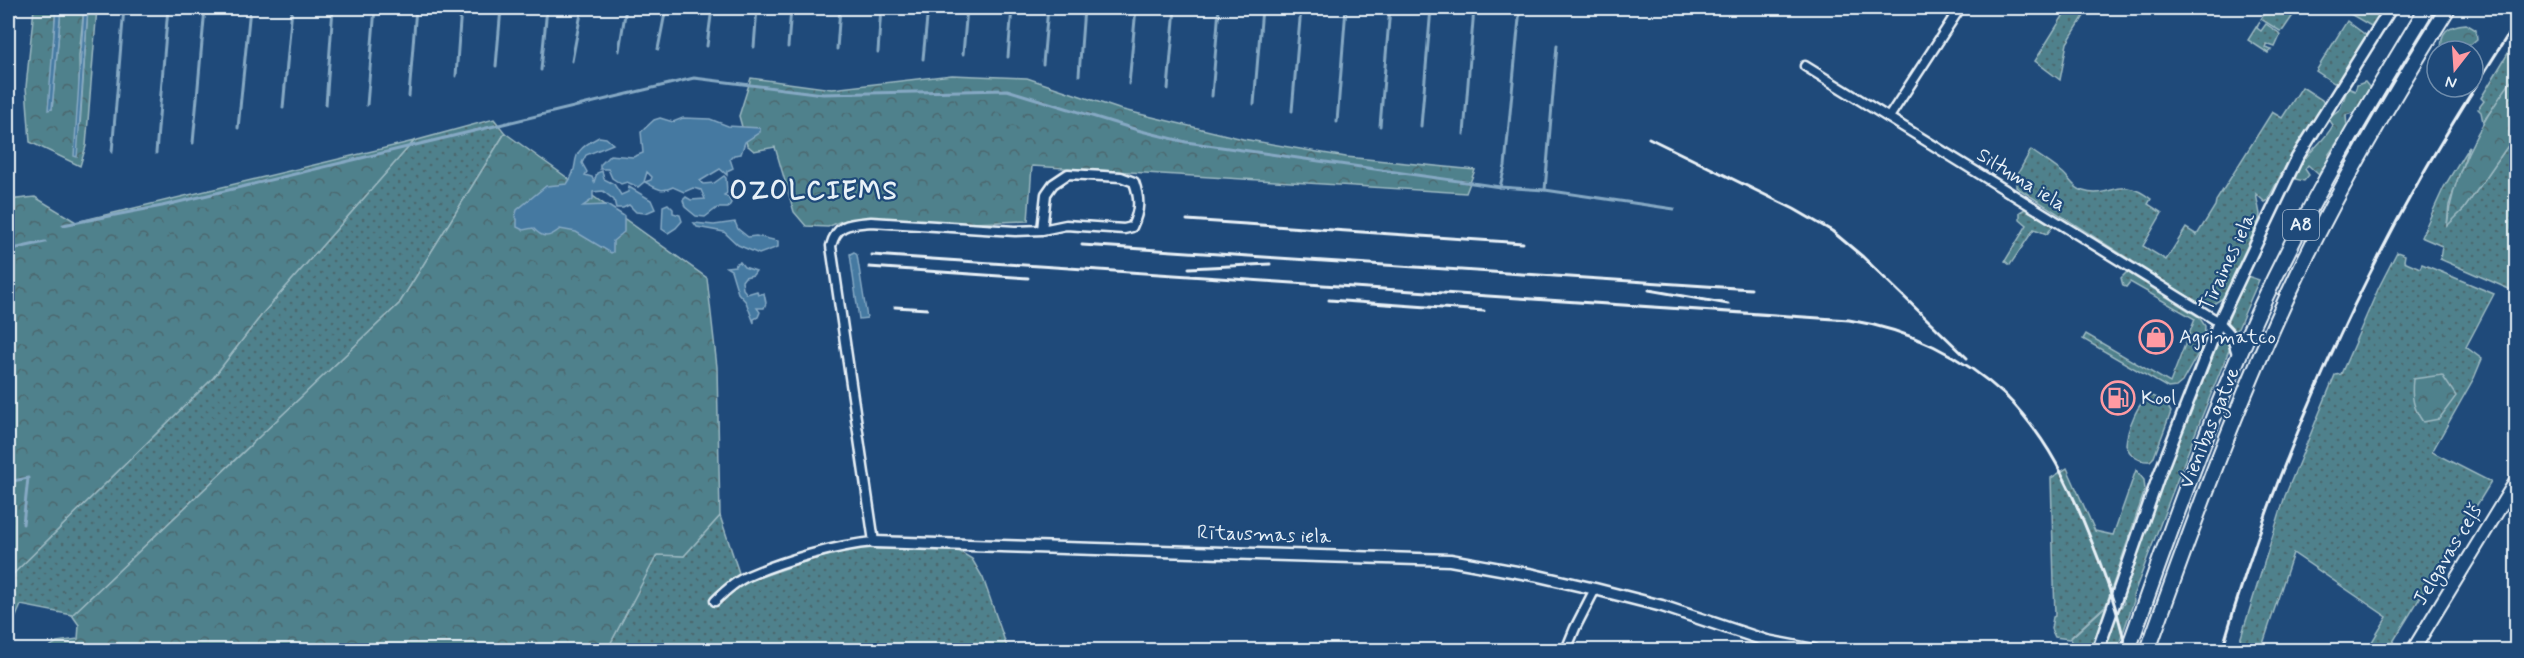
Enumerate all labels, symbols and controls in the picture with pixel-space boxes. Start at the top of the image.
north arrow [2425,39,2485,99]
text: N [2443,70,2459,94]
street label: Siltuma iela [1971,142,2071,218]
district label: OZOLCIEMS [730,175,898,209]
street label: Tīraines iela [2193,207,2263,316]
road number: A8 [2283,210,2319,240]
shop icon: Agrimatco [2138,319,2174,355]
place label: Agrimatco [2179,324,2276,351]
street label: Vienības gatve [2173,363,2248,493]
fuel station icon: Kool [2100,380,2136,416]
place label: Kool [2141,385,2176,412]
street label: Jelgavas ceļš [2407,499,2490,611]
street label: Rītausmas iela [1196,519,1333,551]

